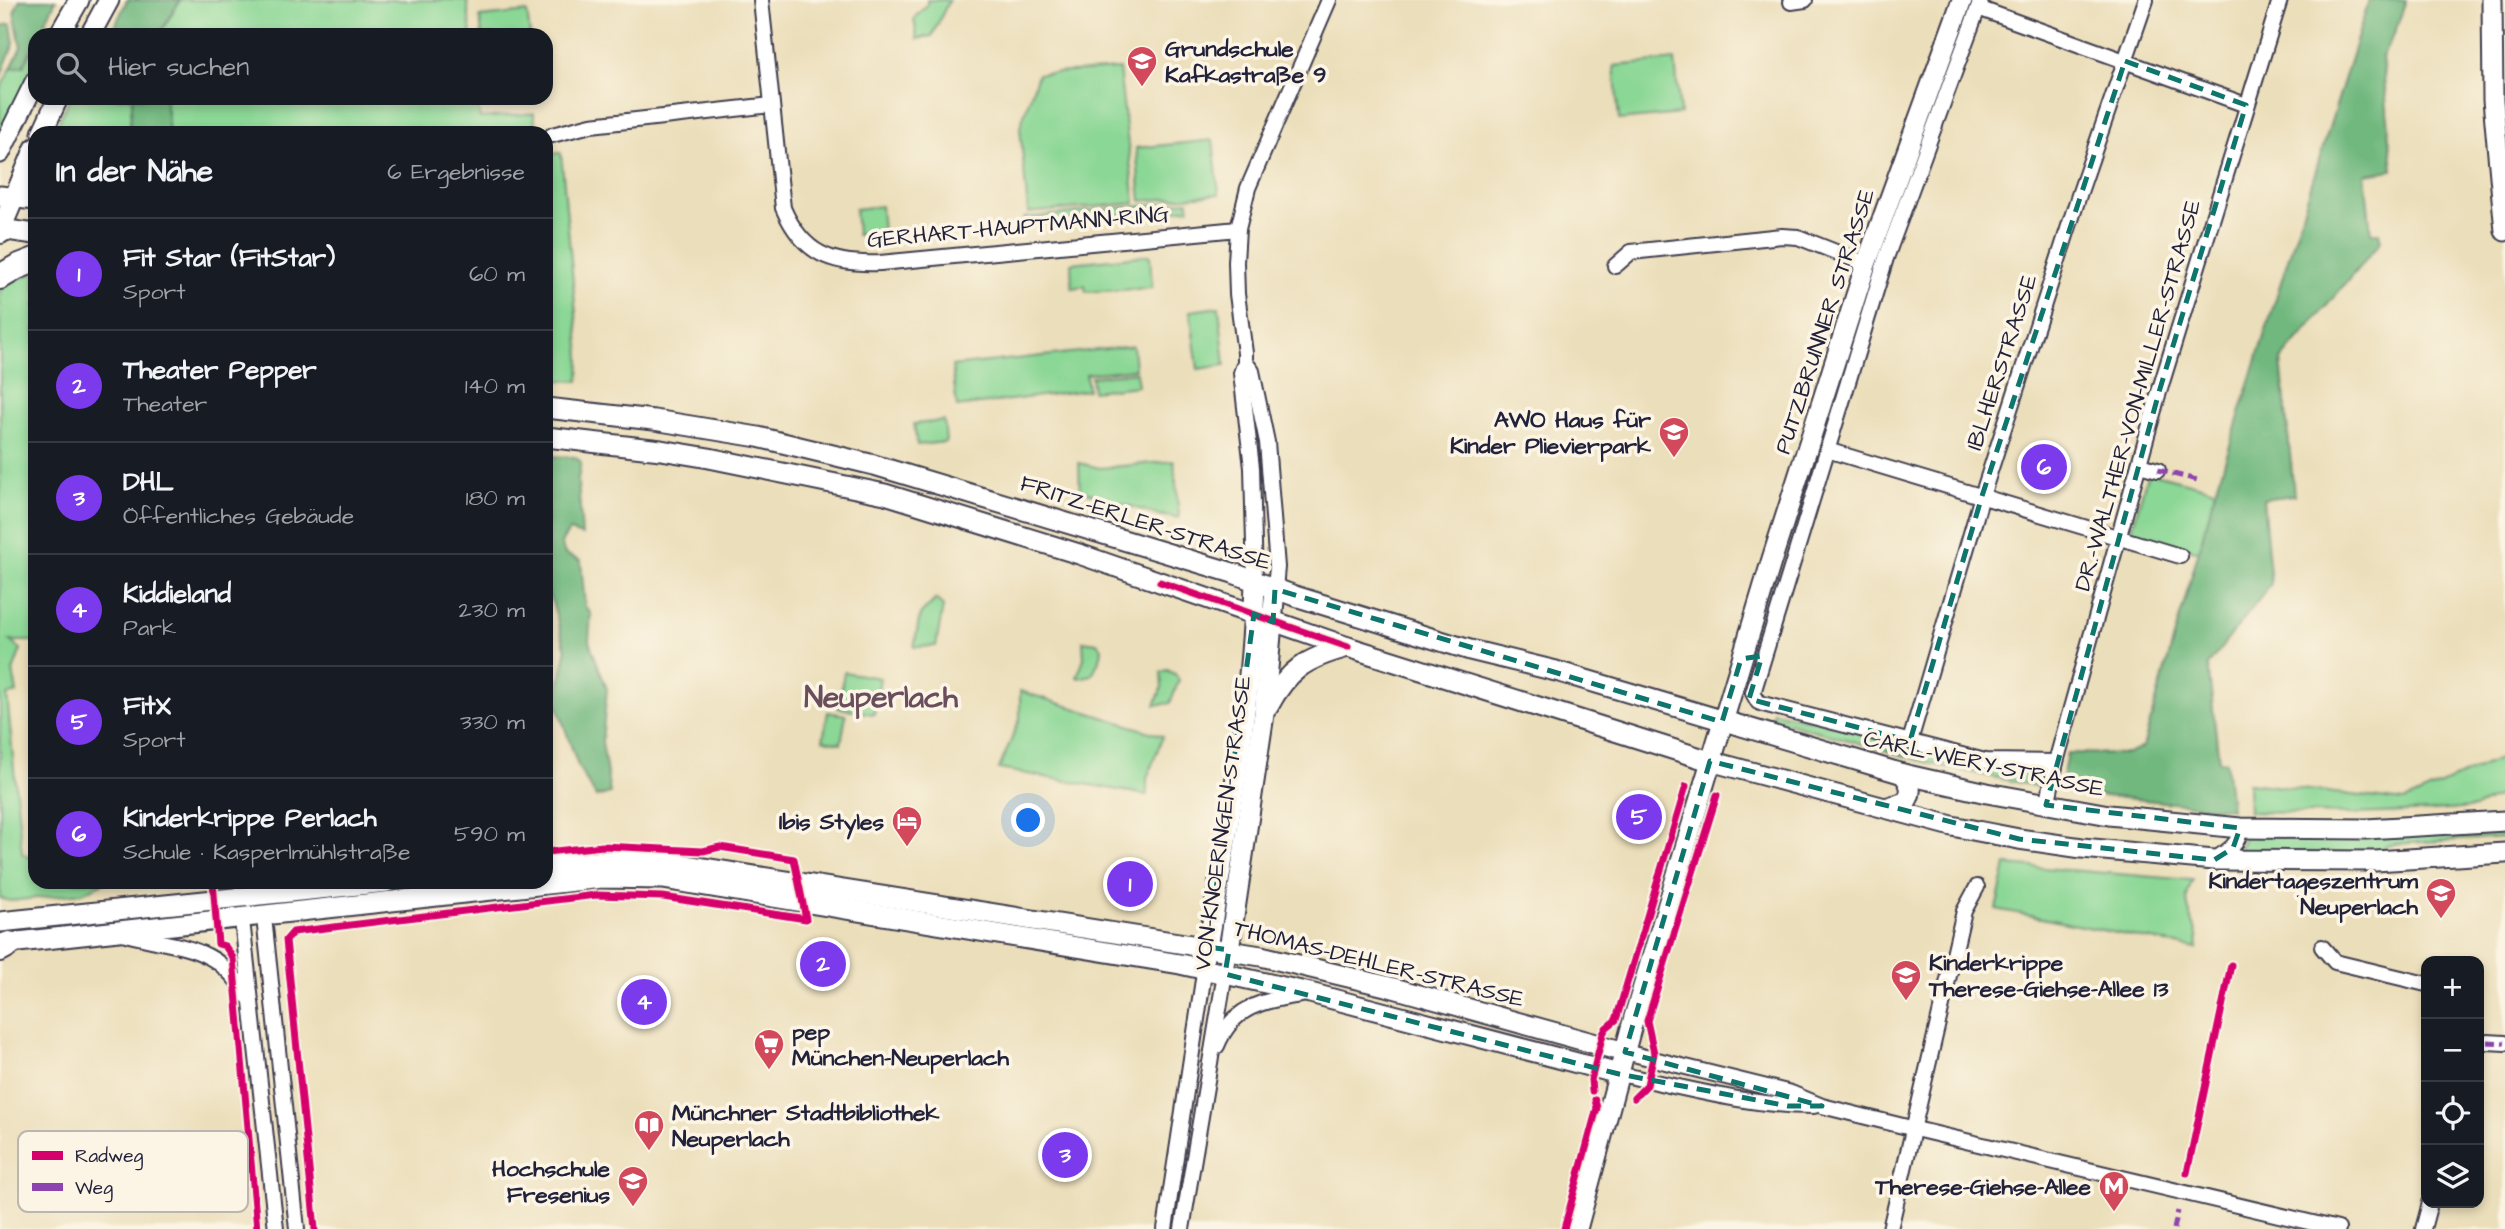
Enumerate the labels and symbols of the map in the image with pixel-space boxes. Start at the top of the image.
place label: Grundschule Kafkastraße 9 [1165,33,1326,91]
school or university icon: Grundschule Kafkastraße 9 [1125,44,1159,88]
street label: PUTZBRUNNER STRASSE [1767,184,1883,458]
street label: DR.-WALTHER-VON-MILLER-STRASSE [2067,196,2209,595]
street label: GERHART-HAUPTMANN-RING [866,198,1170,256]
street label: IBLHERSTRASSE [1958,270,2046,454]
place label: AWO Haus für Kinder Plievierpark [1450,404,1652,462]
school or university icon: AWO Haus für Kinder Plievierpark [1657,415,1691,459]
pin: 6 [2021,441,2067,493]
street label: FRITZ-ERLER-STRASSE [1016,467,1275,579]
street label: VON-KNOERINGEN-STRASSE [1186,673,1260,973]
district label: Neuperlach [804,677,959,720]
street label: CARL-WERY-STRASSE [1861,723,2107,805]
pin: 5 [1616,791,1662,843]
your location [1011,803,1045,837]
hotel icon: Ibis Styles [890,804,924,848]
place label: Ibis Styles [779,806,884,840]
pin: 1 [1107,858,1153,910]
place label: Kindertageszentrum Neuperlach [2208,865,2419,923]
school or university icon: Kindertageszentrum Neuperlach [2424,876,2458,920]
street label: THOMAS-DEHLER-STRASSE [1230,912,1528,1016]
pin: 2 [800,938,846,990]
place label: Kinderkrippe Therese-Giehse-Allee 13 [1928,947,2169,1005]
school or university icon: Kinderkrippe Therese-Giehse-Allee 13 [1889,958,1923,1002]
pin: 4 [621,976,667,1028]
place label: pep München-Neuperlach [792,1016,1010,1074]
supermarket icon: pep München-Neuperlach [752,1027,786,1071]
place label: Münchner Stadtbibliothek Neuperlach [672,1097,940,1155]
library icon: Münchner Stadtbibliothek Neuperlach [632,1108,666,1152]
pin: 3 [1042,1129,1088,1181]
legend [18,1131,248,1212]
text: Radweg [75,1143,144,1171]
place label: Hochschule Fresenius [492,1153,611,1211]
school or university icon: Hochschule Fresenius [616,1164,650,1208]
metro station icon: Therese-Giehse-Allee [2097,1169,2131,1213]
place label: Therese-Giehse-Allee [1874,1171,2092,1203]
text: Weg [75,1175,113,1203]

